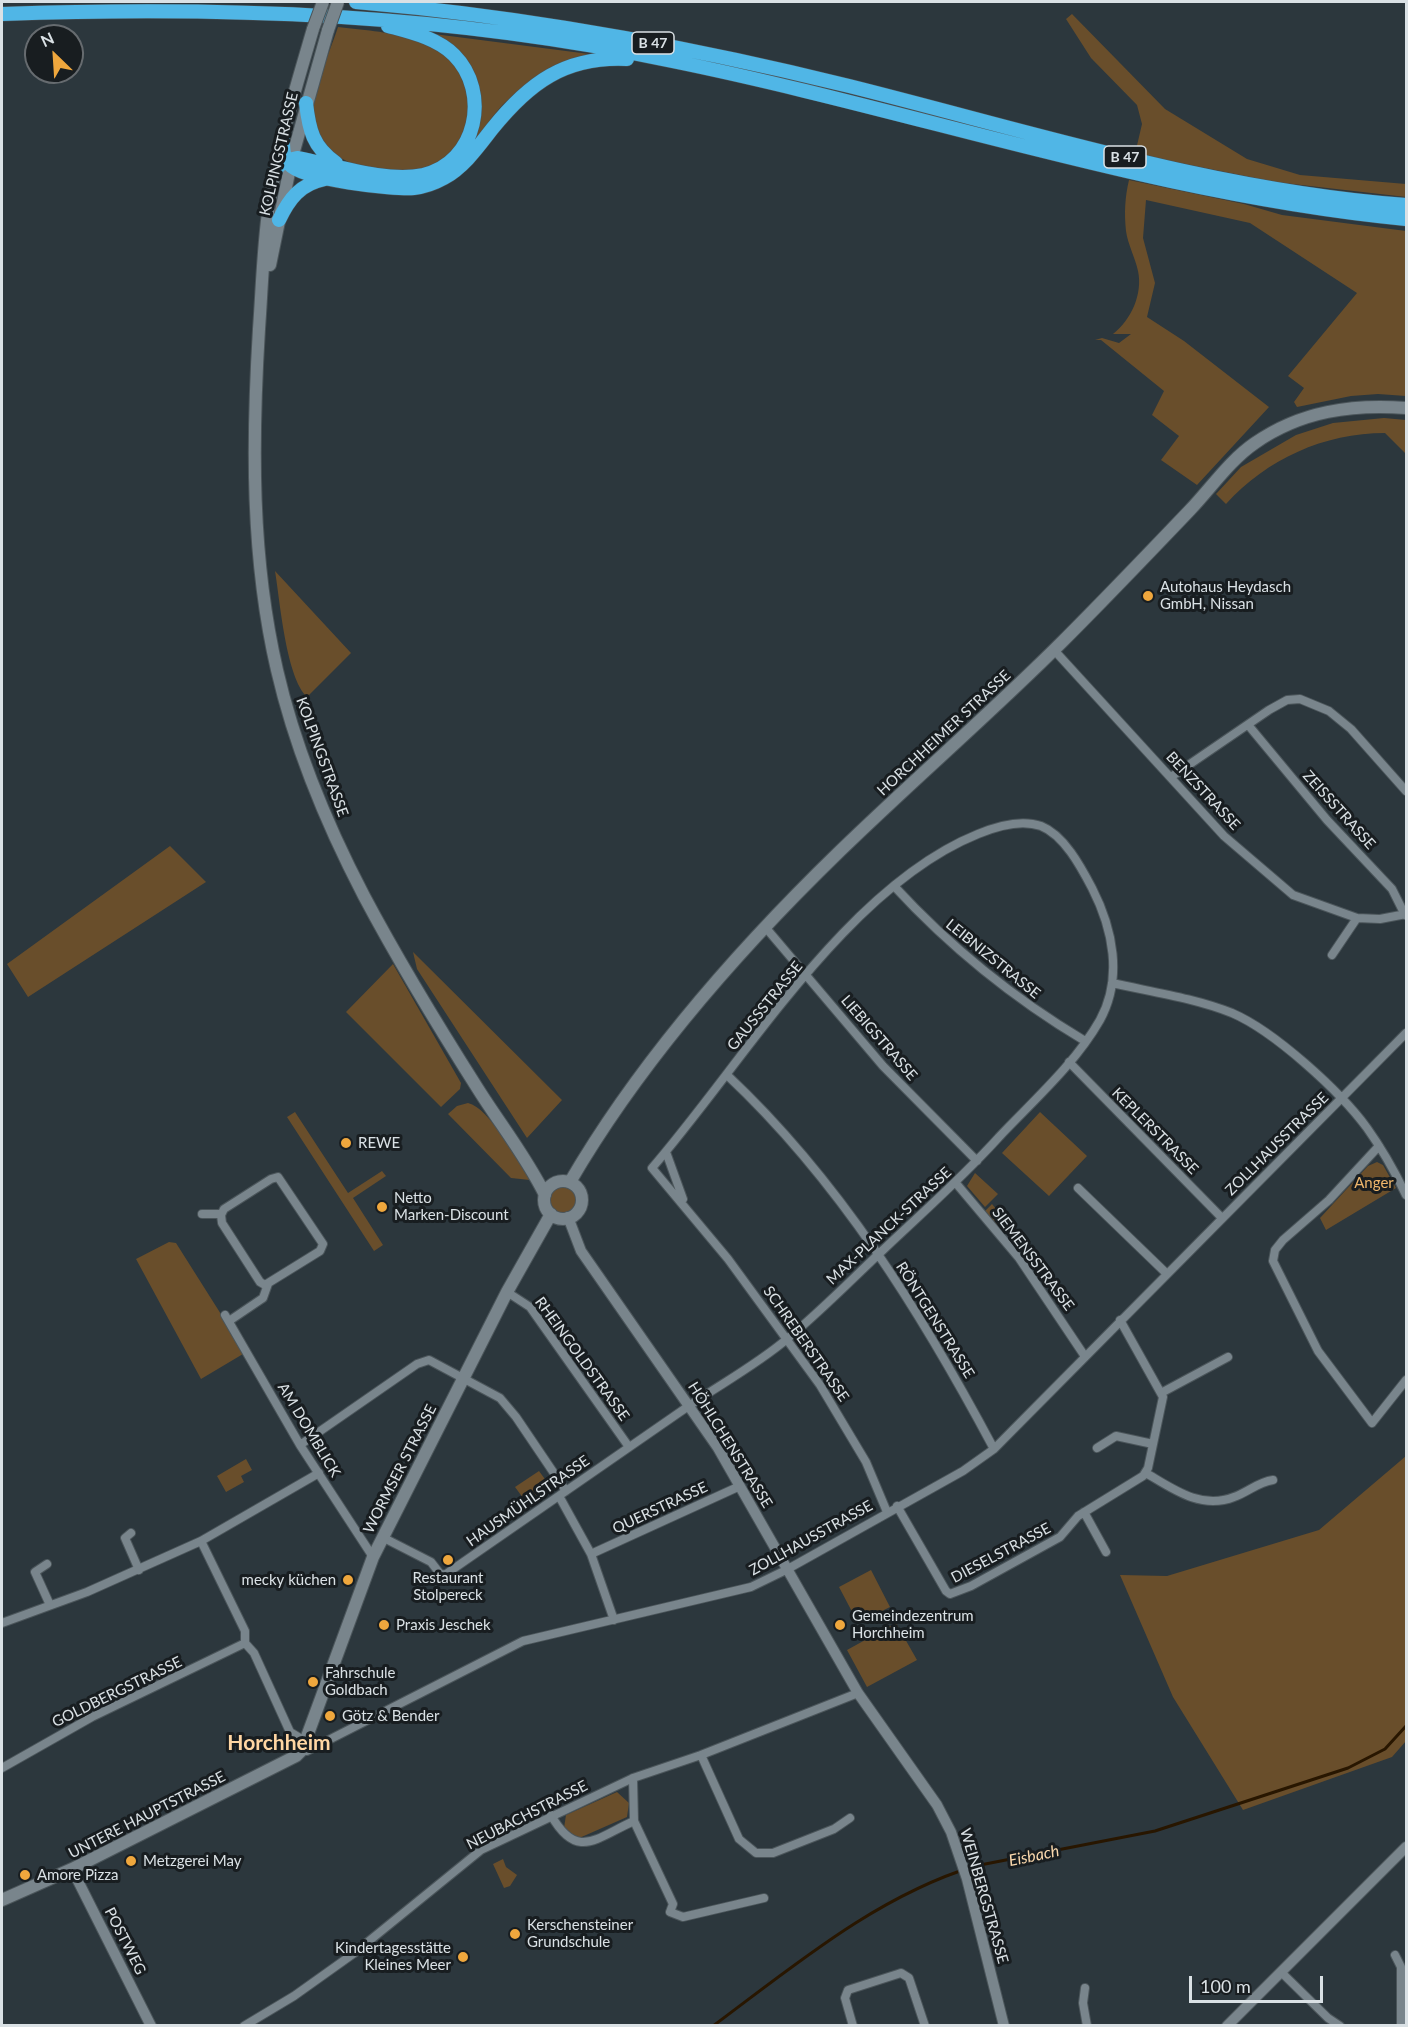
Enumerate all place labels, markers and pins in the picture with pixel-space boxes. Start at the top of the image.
place label: Autohaus Heydasch GmbH, Nissan [1160,578,1291,613]
marker: Autohaus Heydasch GmbH, Nissan [1141,589,1155,603]
place label: REWE [358,1134,400,1152]
marker: REWE [339,1136,353,1150]
place label: Netto Marken-Discount [394,1189,509,1224]
marker: Netto Marken-Discount [375,1200,389,1214]
marker: Restaurant Stolpereck [441,1553,455,1567]
place label: Restaurant Stolpereck [413,1569,483,1604]
place label: mecky küchen [242,1571,336,1589]
marker: mecky küchen [341,1573,355,1587]
place label: Gemeindezentrum Horchheim [852,1607,974,1642]
place label: Praxis Jeschek [396,1616,491,1634]
marker: Praxis Jeschek [377,1618,391,1632]
marker: Gemeindezentrum Horchheim [833,1618,847,1632]
place label: Fahrschule Goldbach [325,1664,396,1699]
marker: Fahrschule Goldbach [306,1675,320,1689]
place label: Götz & Bender [342,1707,439,1725]
marker: Götz & Bender [323,1709,337,1723]
place label: Metzgerei May [143,1852,242,1870]
marker: Metzgerei May [124,1854,138,1868]
place label: Amore Pizza [37,1866,118,1884]
marker: Amore Pizza [18,1868,32,1882]
place label: Kerschensteiner Grundschule [527,1916,633,1951]
marker: Kerschensteiner Grundschule [508,1927,522,1941]
place label: Kindertagesstätte Kleines Meer [335,1939,451,1974]
marker: Kindertagesstätte Kleines Meer [456,1950,470,1964]

